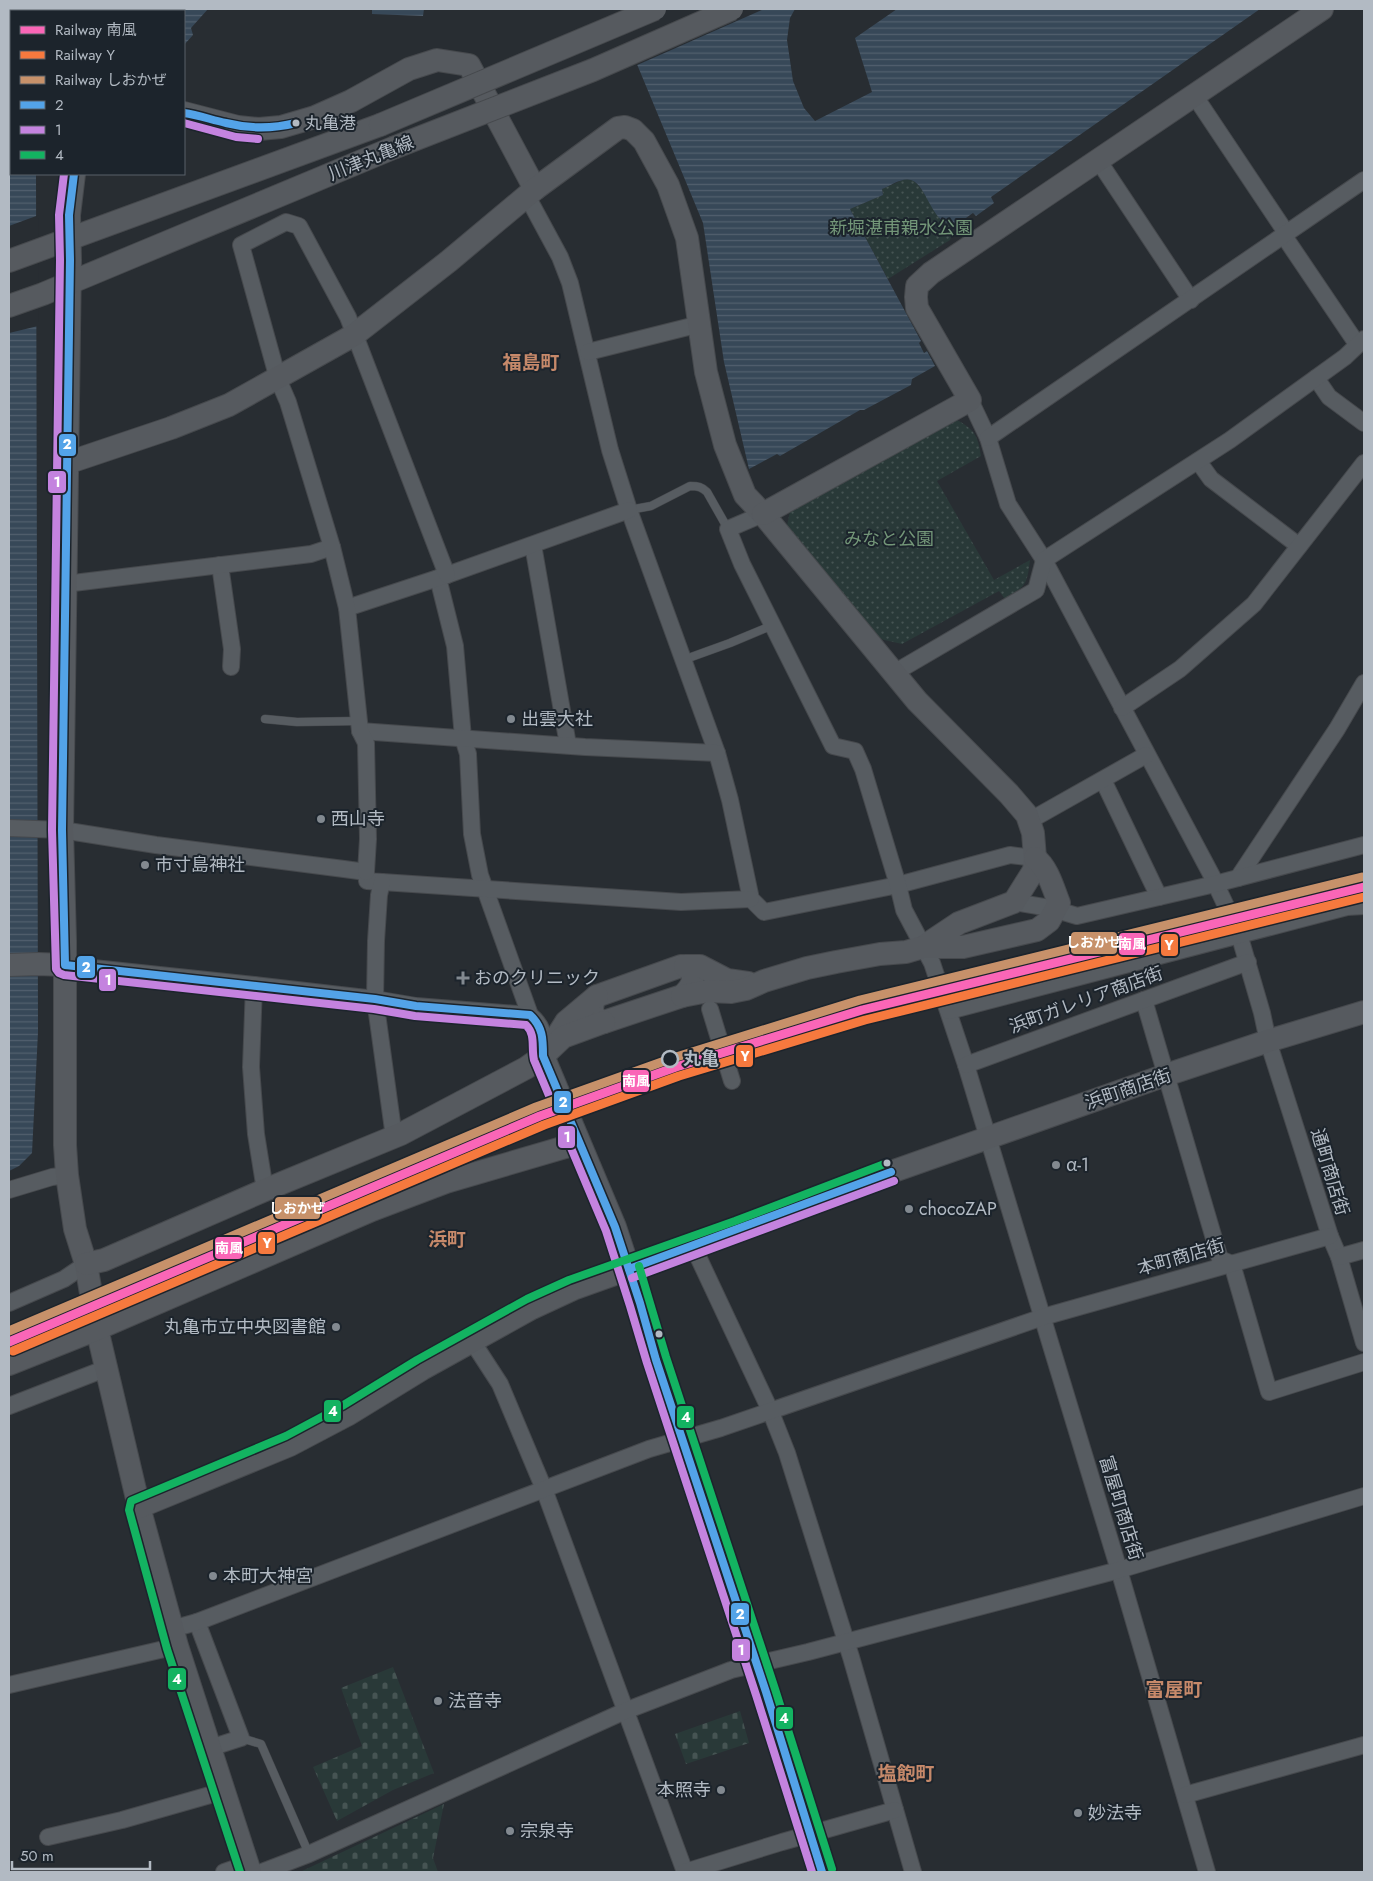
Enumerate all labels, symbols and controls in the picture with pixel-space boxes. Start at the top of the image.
legend [10,10,185,175]
text: Railway 南風 [55,19,136,41]
text: Railway Y [55,44,115,66]
text: Railway しおかぜ [55,69,166,91]
text: 2 [55,94,64,116]
place label: 丸亀港 [305,111,356,135]
marker: 丸亀港 [291,118,301,128]
text: 1 [55,119,62,141]
street label: 川津丸亀線 [324,129,418,187]
text: 4 [55,144,64,166]
park label: 新堀湛甫親水公園 [829,215,973,241]
district label: 福島町 [502,349,560,376]
line badge: 2 [58,433,77,457]
text: 2 [62,434,72,454]
line badge: 1 [47,470,67,494]
text: 1 [53,472,61,492]
park label: みなと公園 [844,526,934,552]
place label: 出雲大社 [521,706,593,732]
marker: 出雲大社 [505,713,517,725]
place label: 西山寺 [331,806,385,832]
marker: 西山寺 [315,813,327,825]
place label: 市寸島神社 [155,852,245,878]
marker: 市寸島神社 [139,859,151,871]
line badge: しおかぜ [1070,931,1118,955]
text: しおかぜ [1066,932,1122,952]
line badge: 南風 [1118,932,1146,956]
line badge: Y [1160,933,1179,957]
text: 南風 [1118,934,1146,954]
text: Y [1163,935,1174,955]
line badge: 2 [76,955,96,979]
text: 2 [81,957,91,977]
street label: 浜町ガレリア商店街 [1005,960,1167,1040]
place label: おのクリニック [474,965,600,991]
line badge: 1 [98,968,117,992]
text: 1 [104,970,112,990]
marker: おのクリニック [456,971,470,985]
line badge: Y [735,1044,754,1068]
place label: 丸亀 [683,1046,719,1072]
text: Y [739,1046,750,1066]
marker: 丸亀 [661,1050,679,1068]
street label: 浜町商店街 [1081,1062,1175,1116]
line badge: 南風 [622,1069,650,1093]
text: 南風 [622,1071,650,1091]
line badge: 2 [553,1090,572,1114]
text: 2 [558,1092,568,1112]
line badge: 1 [557,1125,576,1149]
street label: 通町商店街 [1304,1125,1356,1219]
text: 1 [563,1127,571,1147]
place label: α-1 [1066,1152,1089,1178]
unlabelled marker [882,1158,892,1168]
marker: α-1 [1050,1159,1062,1171]
line badge: しおかぜ [274,1196,321,1220]
place label: chocoZAP [919,1196,997,1222]
text: しおかぜ [269,1198,325,1218]
marker: chocoZAP [903,1203,915,1215]
district label: 浜町 [428,1226,466,1253]
line badge: Y [257,1231,276,1255]
street label: 本町商店街 [1134,1232,1228,1282]
text: Y [261,1233,272,1253]
line badge: 南風 [214,1236,243,1260]
text: 南風 [215,1238,243,1258]
place label: 丸亀市立中央図書館 [164,1314,326,1340]
marker: 丸亀市立中央図書館 [330,1321,342,1333]
unlabelled marker [654,1329,664,1339]
line badge: 4 [323,1399,342,1423]
text: 4 [328,1401,338,1421]
line badge: 4 [676,1405,695,1429]
text: 4 [681,1407,691,1427]
street label: 富屋町商店街 [1093,1453,1149,1563]
place label: 本町大神宮 [223,1563,313,1589]
marker: 本町大神宮 [207,1570,219,1582]
line badge: 2 [730,1602,750,1626]
text: 2 [735,1604,745,1624]
line badge: 1 [731,1638,751,1662]
text: 1 [737,1640,745,1660]
line badge: 4 [167,1667,187,1691]
text: 4 [172,1669,182,1689]
district label: 富屋町 [1145,1676,1203,1703]
place label: 法音寺 [448,1688,502,1714]
marker: 法音寺 [432,1695,444,1707]
line badge: 4 [775,1706,794,1730]
text: 4 [779,1708,789,1728]
district label: 塩飽町 [877,1760,935,1787]
place label: 本照寺 [657,1777,711,1803]
marker: 本照寺 [715,1784,727,1796]
place label: 妙法寺 [1088,1800,1142,1826]
marker: 妙法寺 [1072,1807,1084,1819]
place label: 宗泉寺 [520,1818,574,1844]
marker: 宗泉寺 [504,1825,516,1837]
scale bar [12,1838,150,1870]
text: 50 m [20,1845,54,1867]

